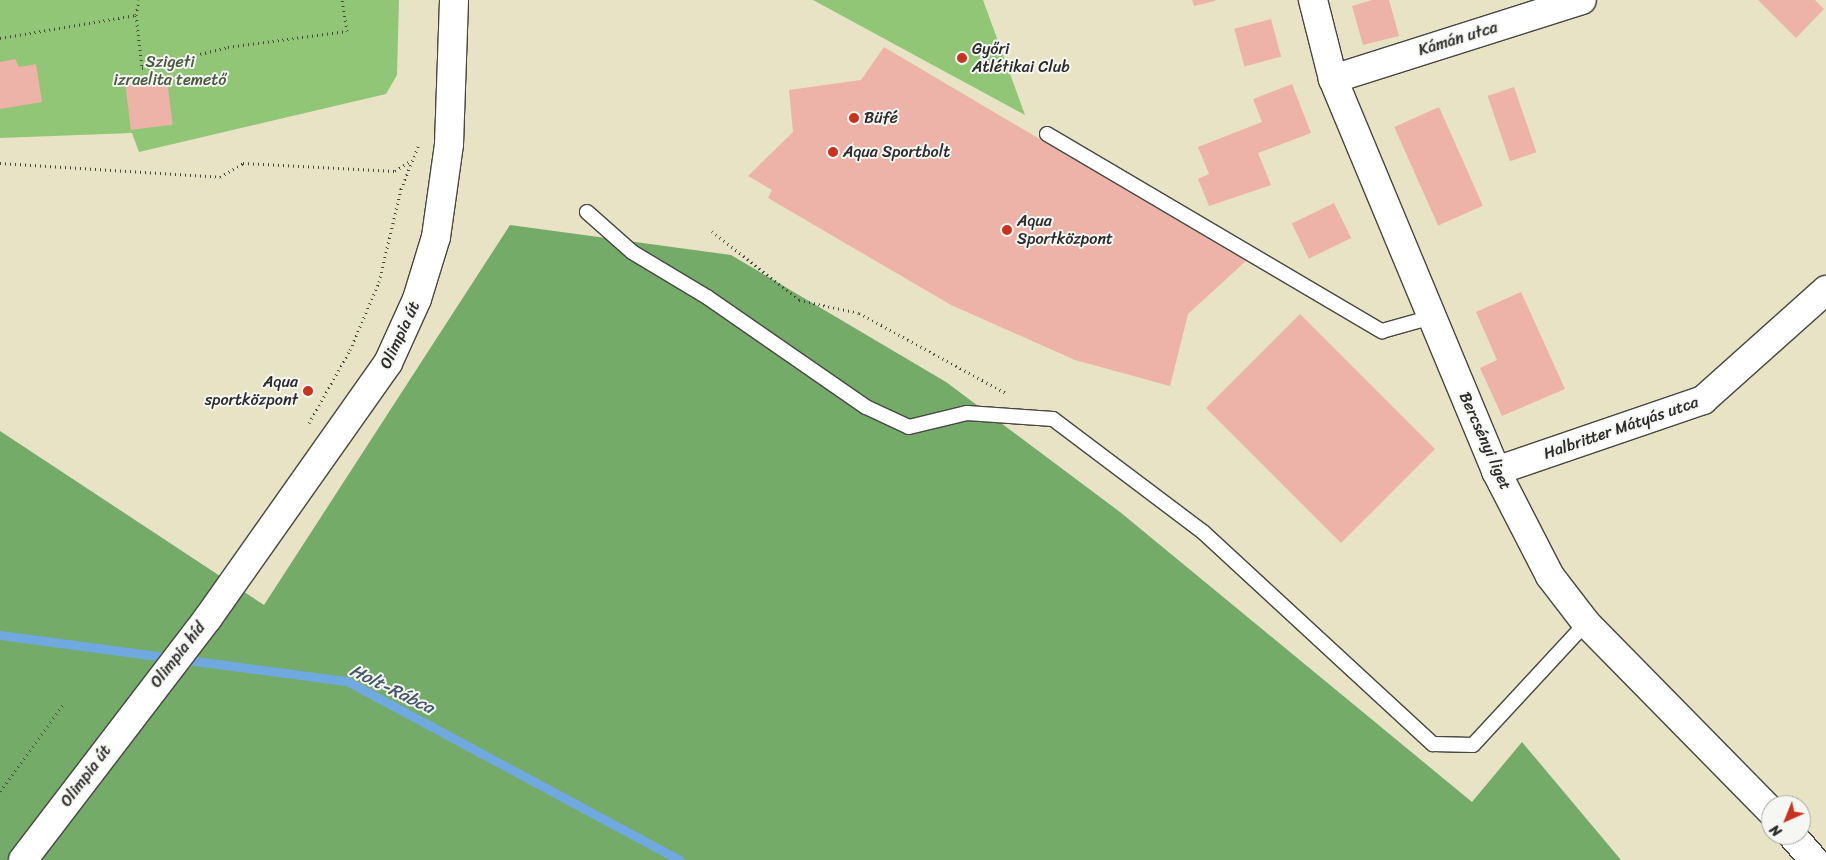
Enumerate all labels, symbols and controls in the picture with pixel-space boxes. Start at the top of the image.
street label: Kámán utca [1416,18,1500,60]
place label: Győri Atlétikai Club [972,39,1070,77]
park label: Szigeti izraelita temető [114,52,226,90]
marker: Győri Atlétikai Club [956,52,968,64]
place label: Büfé [864,108,898,128]
marker: Büfé [848,112,860,124]
place label: Aqua Sportbolt [843,142,950,162]
marker: Aqua Sportbolt [827,146,839,158]
place label: Aqua Sportközpont [1017,211,1113,249]
marker: Aqua Sportközpont [1001,224,1013,236]
street label: Olimpia út [376,298,424,372]
place label: Aqua sportközpont [205,372,298,410]
marker: Aqua sportközpont [302,385,314,397]
street label: Bercsényi liget [1455,389,1515,493]
street label: Halbritter Mátyás utca [1541,393,1701,463]
street label: Olimpia híd [146,618,210,692]
water label: Holt-Rábca [346,659,438,719]
street label: Olimpia út [57,741,115,811]
north arrow [1761,795,1811,845]
text: N [1764,818,1788,843]

